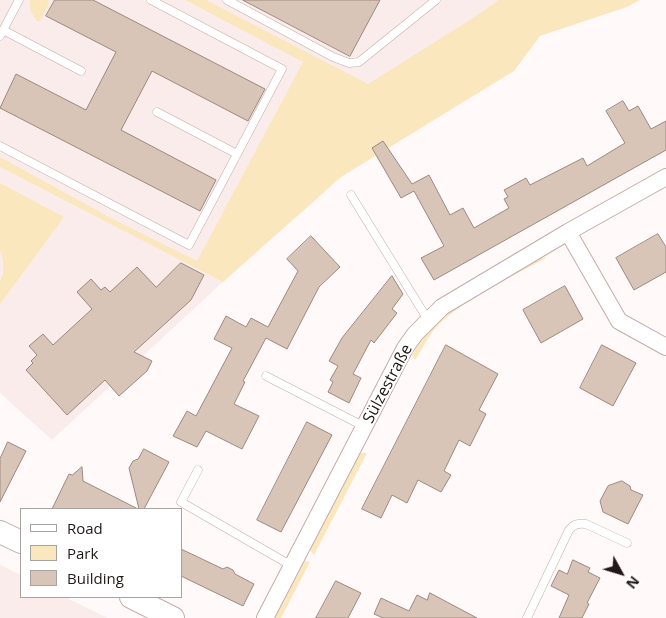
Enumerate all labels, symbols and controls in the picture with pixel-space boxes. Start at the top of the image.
street label: Sülzestraße [359,341,417,427]
legend [20,508,182,598]
text: Road [67,518,103,538]
text: Park [67,543,98,563]
north arrow [596,548,646,598]
text: Building [67,568,124,588]
text: N [622,572,644,593]

